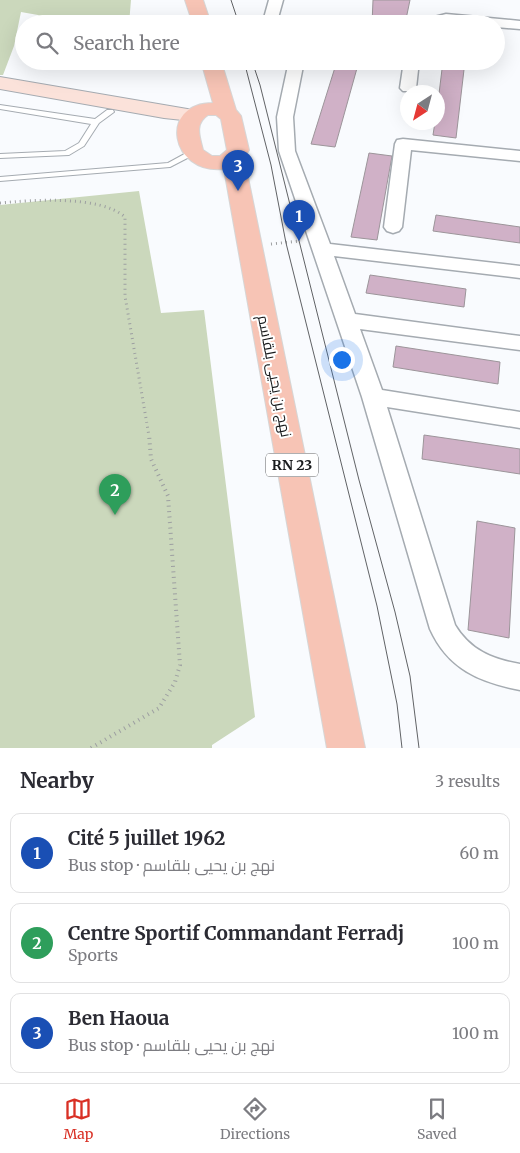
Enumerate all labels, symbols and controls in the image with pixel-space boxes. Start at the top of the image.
search box [15,15,505,70]
icon: search [33,29,61,57]
text: Search here [73,31,180,55]
north arrow [400,85,445,130]
pin: 3 [222,150,254,191]
pin: 1 [283,200,315,241]
street label: نهج بن يحيى بلقاسم [252,313,296,439]
your location [329,347,355,373]
road number: RN 23 [266,454,318,476]
pin: 2 [99,474,131,515]
text: Nearby [20,767,94,794]
text: 3 results [435,771,500,791]
text: Cité 5 juillet 1962 [68,826,225,850]
text: 1 [33,843,41,863]
text: 60 m [459,843,499,863]
text: Bus stop · نهج بن يحيى بلقاسم [68,855,275,875]
text: Centre Sportif Commandant Ferradj [68,921,404,945]
text: 2 [32,933,42,953]
text: 100 m [452,933,499,953]
text: Sports [68,945,118,965]
text: Ben Haoua [68,1006,170,1030]
text: 3 [32,1023,42,1043]
text: 100 m [452,1023,499,1043]
text: Bus stop · نهج بن يحيى بلقاسم [68,1035,275,1055]
tab: Map [63,1095,93,1143]
tab: Directions [220,1095,290,1143]
tab: Saved [417,1095,457,1143]

